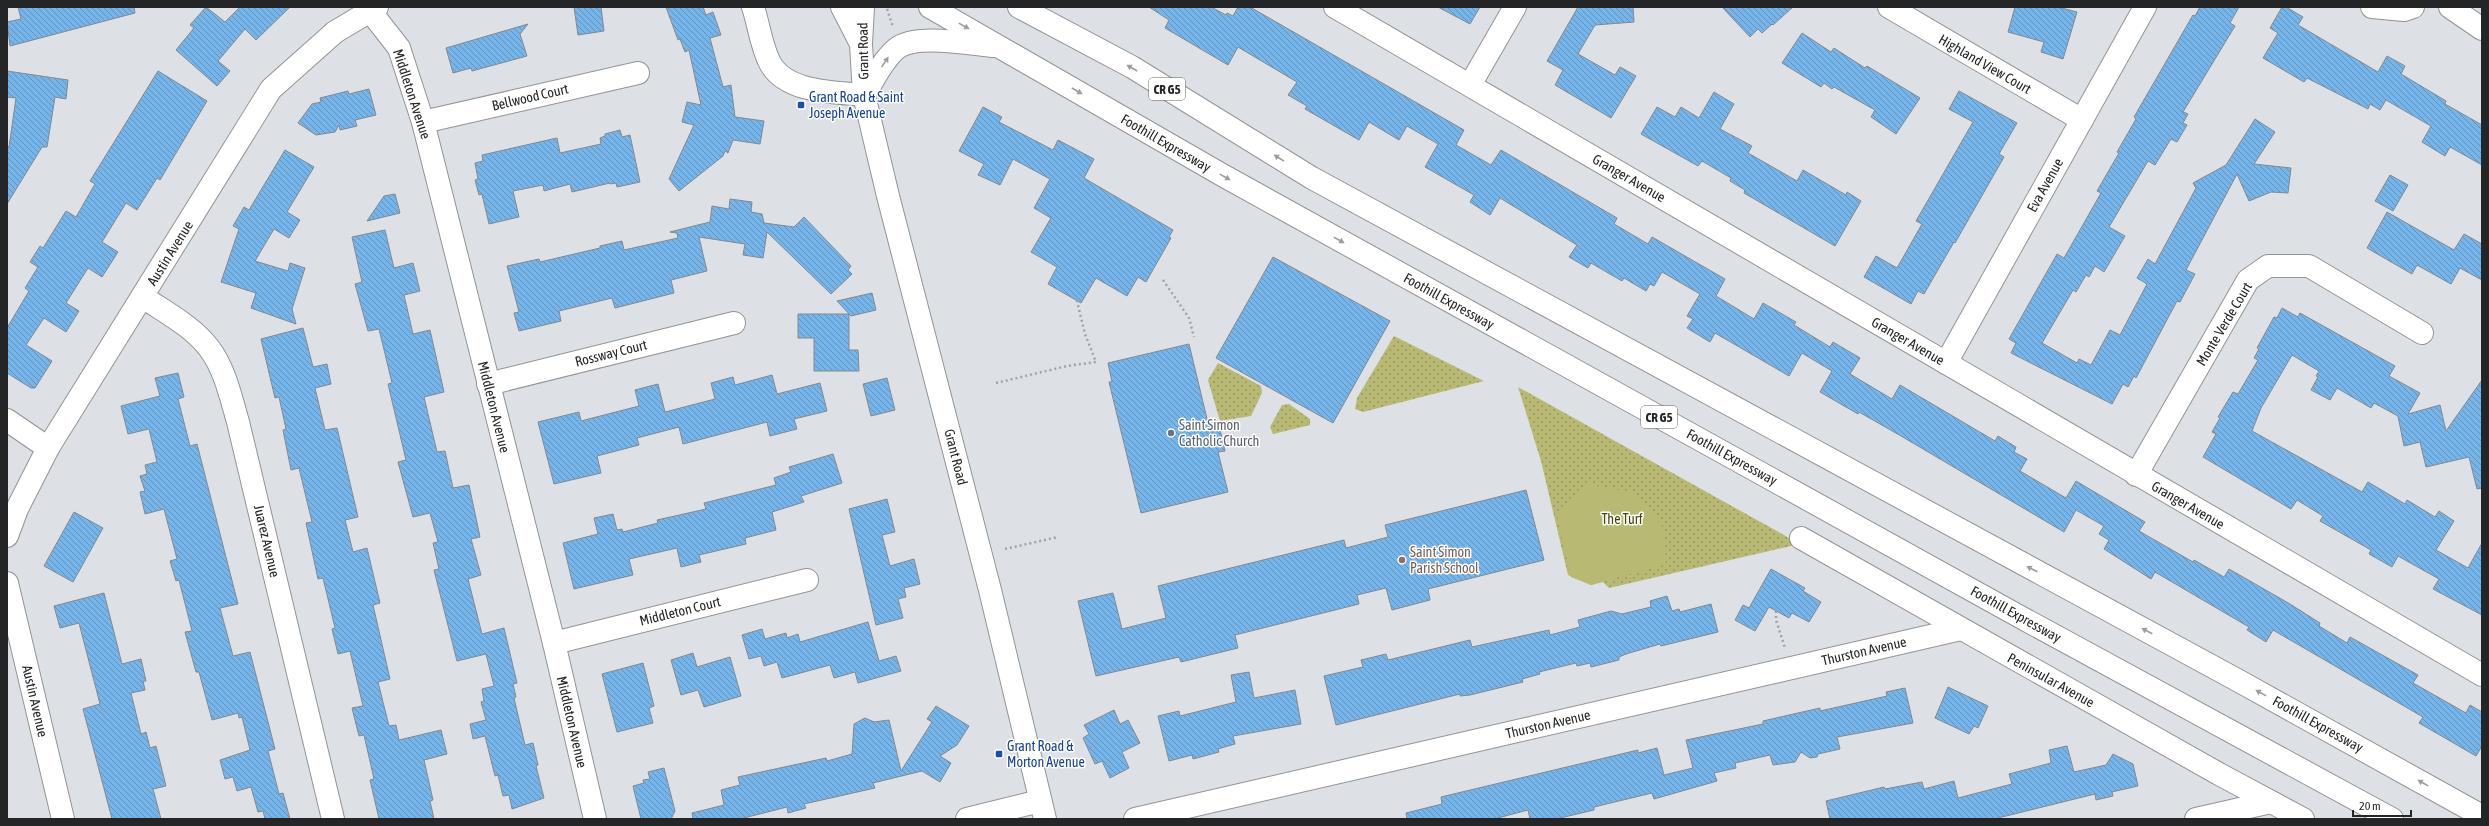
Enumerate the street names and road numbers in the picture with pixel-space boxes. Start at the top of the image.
street label: Grant Road [855,22,871,80]
street label: Highland View Court [1936,31,2034,97]
street label: Middleton Avenue [390,47,434,141]
road number: CR G5 [1149,78,1185,100]
street label: Bellwood Court [490,80,570,114]
street label: Foothill Expressway [1118,111,1214,175]
street label: Granger Avenue [1590,151,1668,205]
street label: Eva Avenue [2024,155,2066,215]
street label: Austin Avenue [144,218,196,288]
street label: Foothill Expressway [1401,270,1497,333]
street label: Monte Verde Court [2193,279,2255,369]
street label: Granger Avenue [1869,314,1947,368]
street label: Rossway Court [573,336,649,370]
street label: Middleton Avenue [475,360,513,454]
road number: CR G5 [1641,406,1677,428]
street label: Foothill Expressway [1684,426,1780,489]
street label: Grant Road [941,427,971,487]
street label: Granger Avenue [2149,478,2227,532]
street label: Juarez Avenue [251,503,283,579]
street label: Foothill Expressway [1968,583,2064,646]
street label: Middleton Court [638,593,722,629]
street label: Thurston Avenue [1820,633,1908,669]
street label: Peninsular Avenue [2005,650,2097,710]
street label: Austin Avenue [19,663,51,739]
street label: Middleton Avenue [554,675,590,769]
street label: Foothill Expressway [2270,693,2366,756]
street label: Thurston Avenue [1504,706,1592,742]

